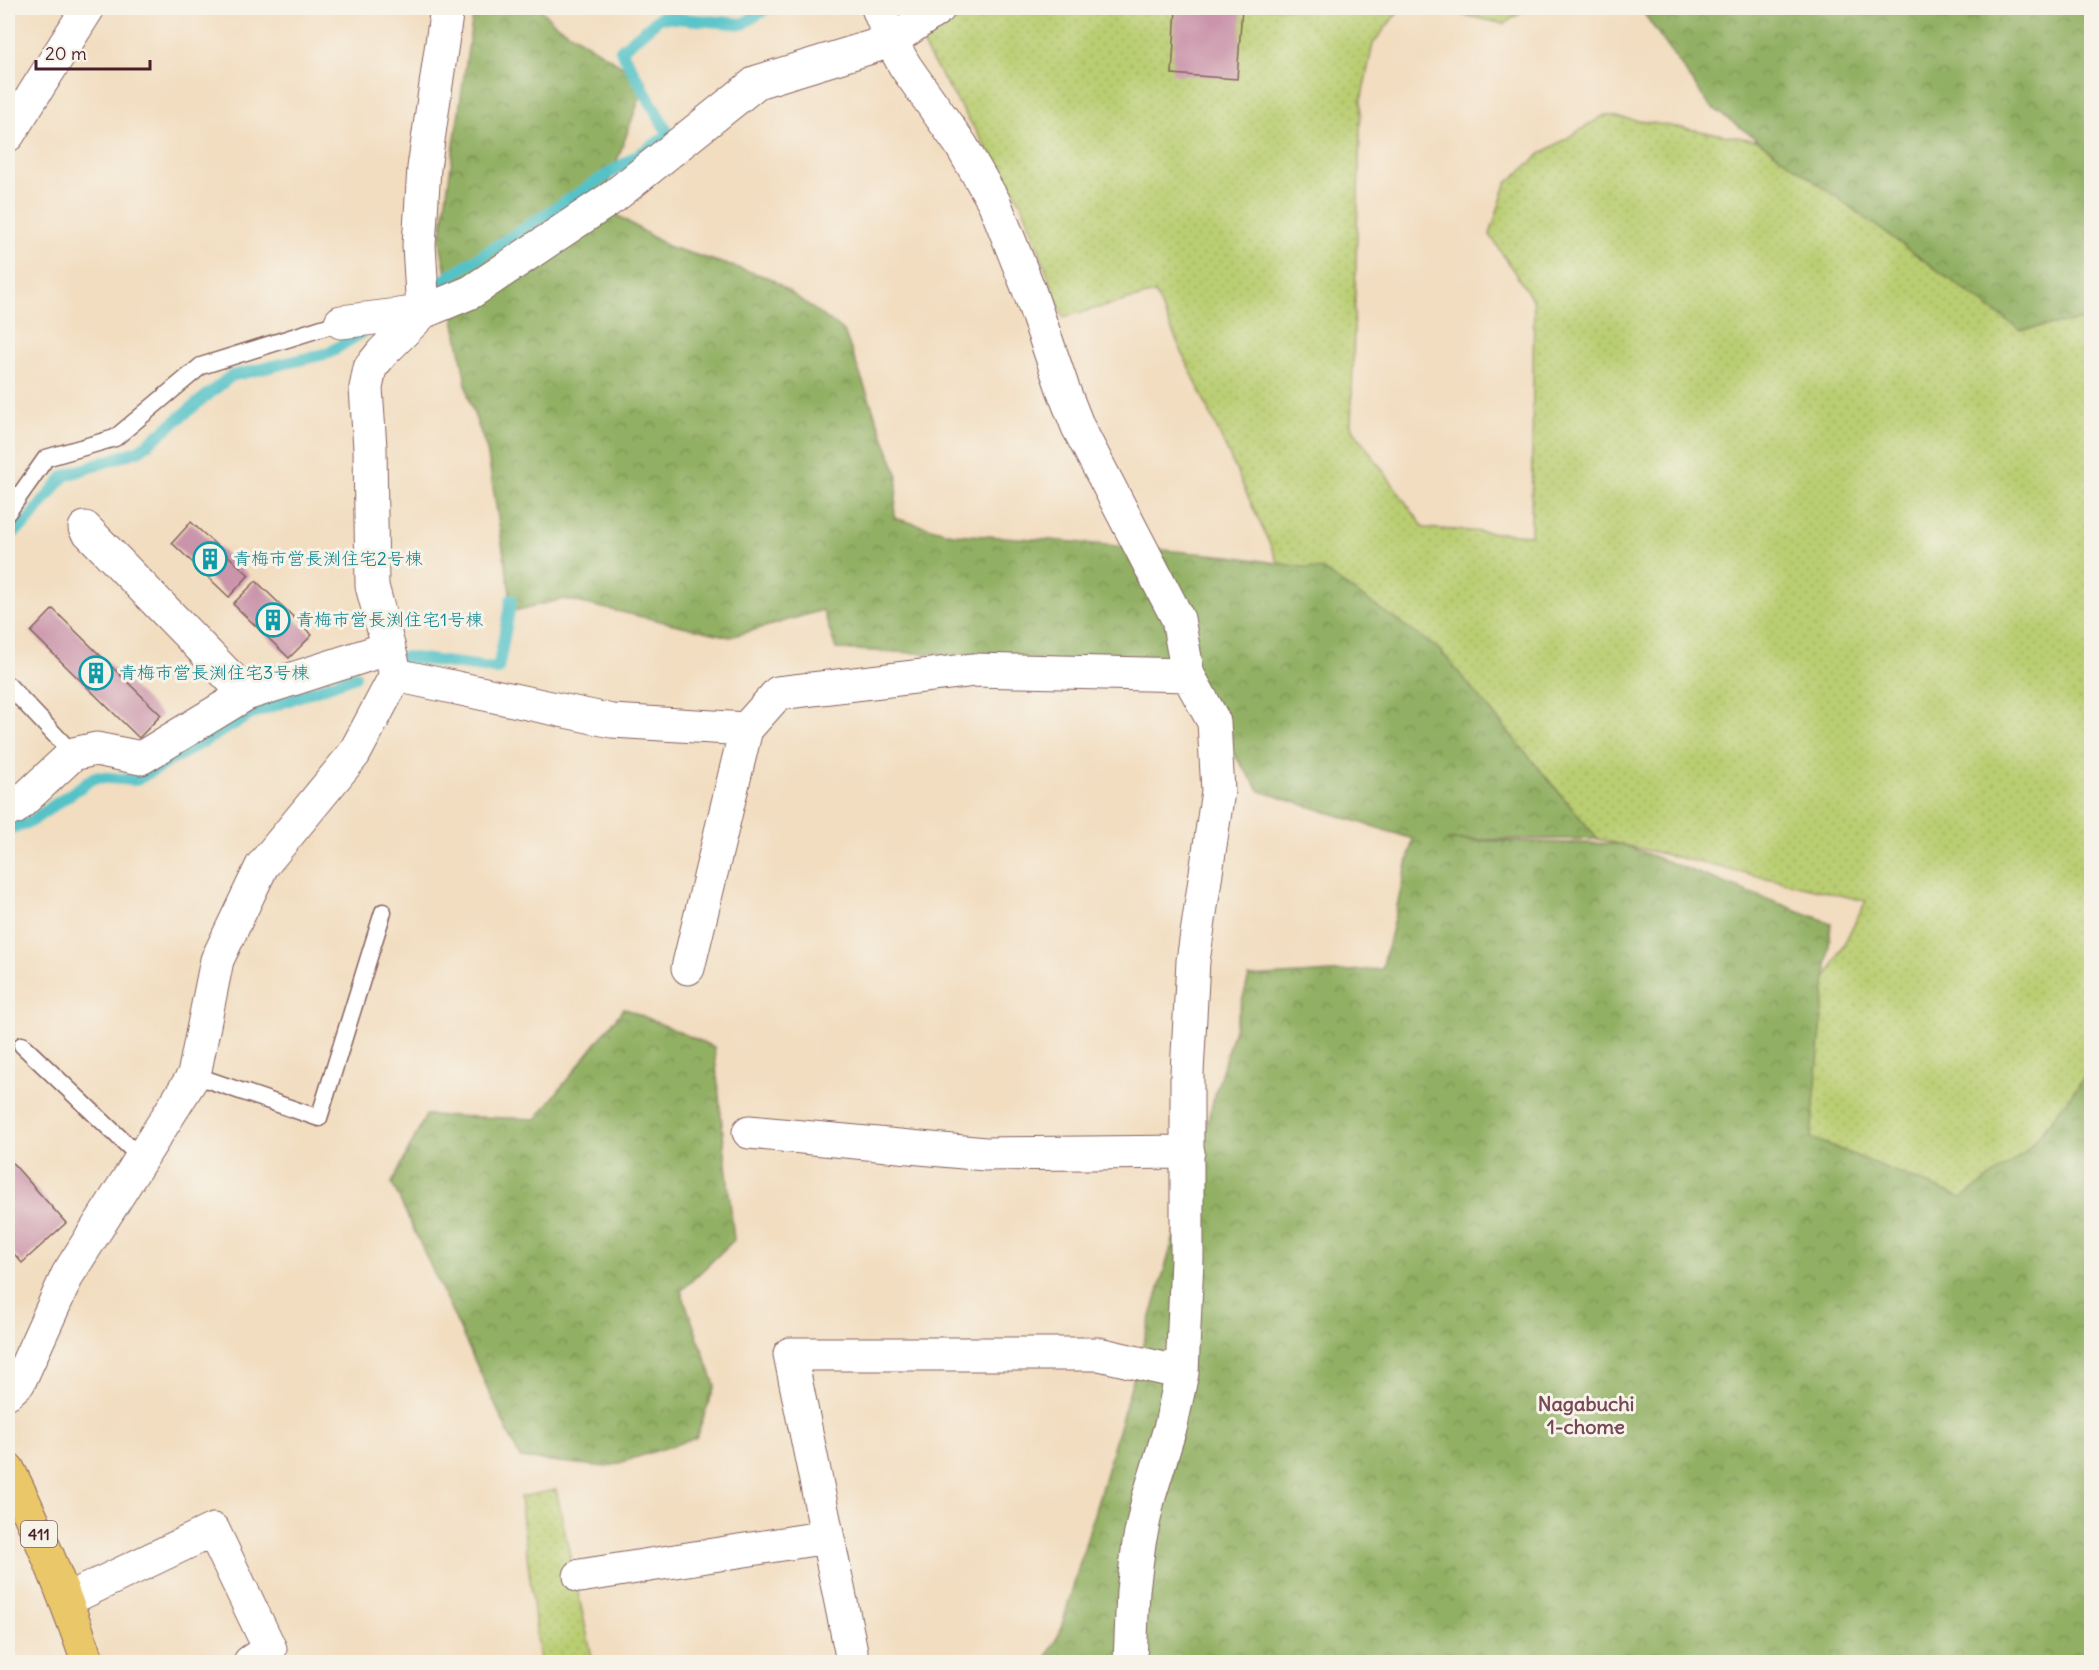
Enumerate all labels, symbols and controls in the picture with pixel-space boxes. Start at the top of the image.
scale bar [36,33,150,71]
text: 20 m [45,42,87,65]
building icon: 青梅市営長渕住宅2号棟 [192,541,228,577]
place label: 青梅市営長渕住宅2号棟 [233,547,423,570]
building icon: 青梅市営長渕住宅1号棟 [255,602,291,638]
place label: 青梅市営長渕住宅1号棟 [296,608,483,631]
building icon: 青梅市営長渕住宅3号棟 [78,655,114,691]
place label: 青梅市営長渕住宅3号棟 [119,661,309,684]
district label: Nagabuchi 1-chome [1538,1391,1634,1439]
road number: 411 [21,1521,57,1547]

